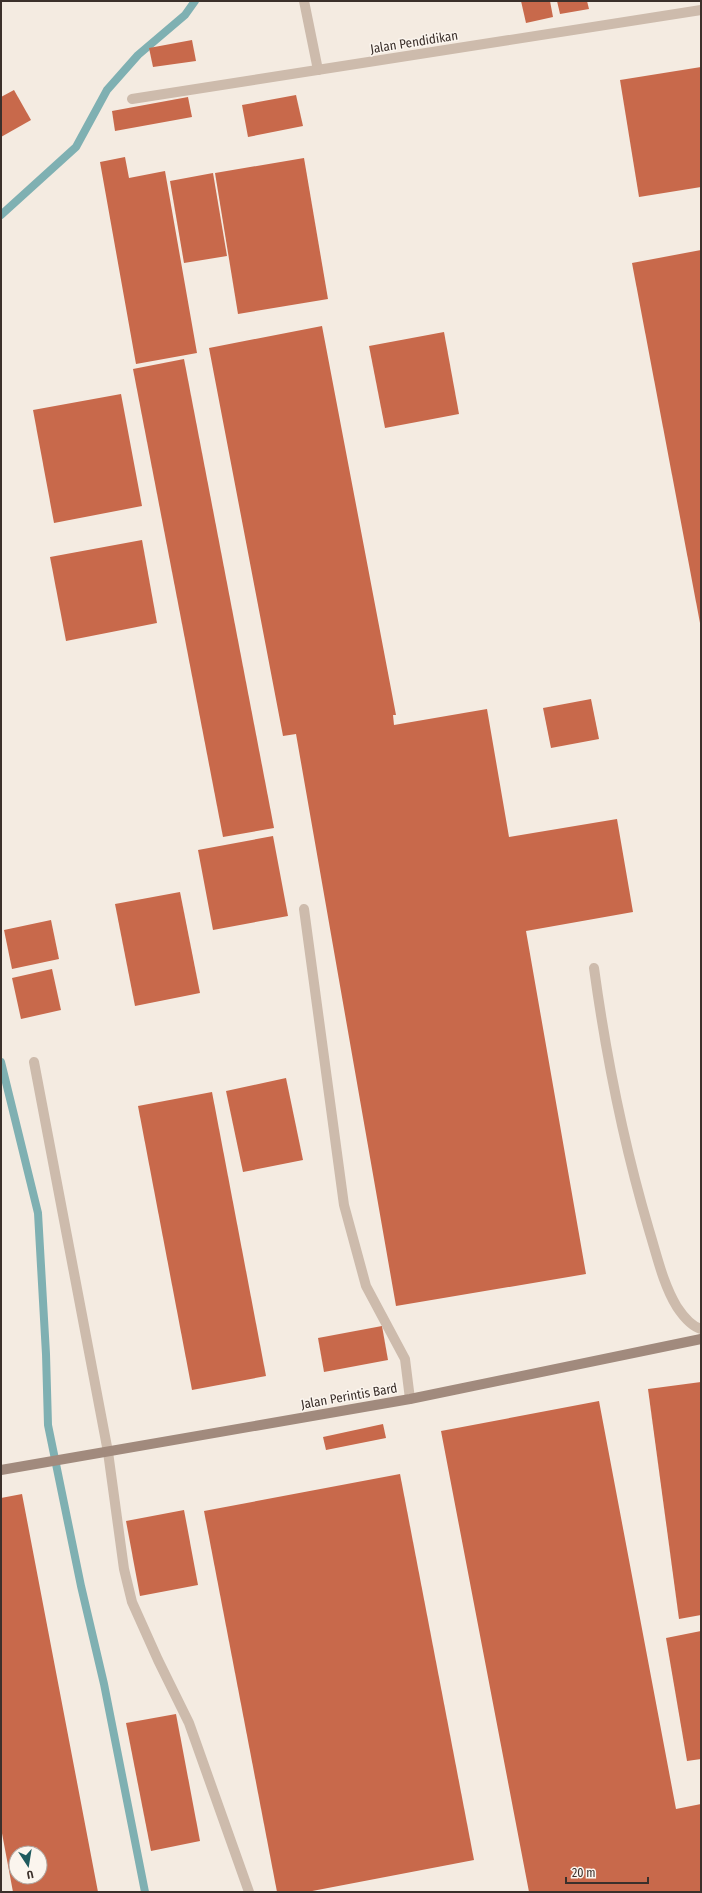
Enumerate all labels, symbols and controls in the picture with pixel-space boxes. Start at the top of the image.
street label: Jalan Pendidikan [369,28,459,56]
street label: Jalan Perintis Bard [300,1380,398,1412]
north arrow [8,1845,48,1885]
scale bar [566,1859,648,1885]
text: 20 m [572,1866,596,1880]
text: U [25,1867,34,1881]

